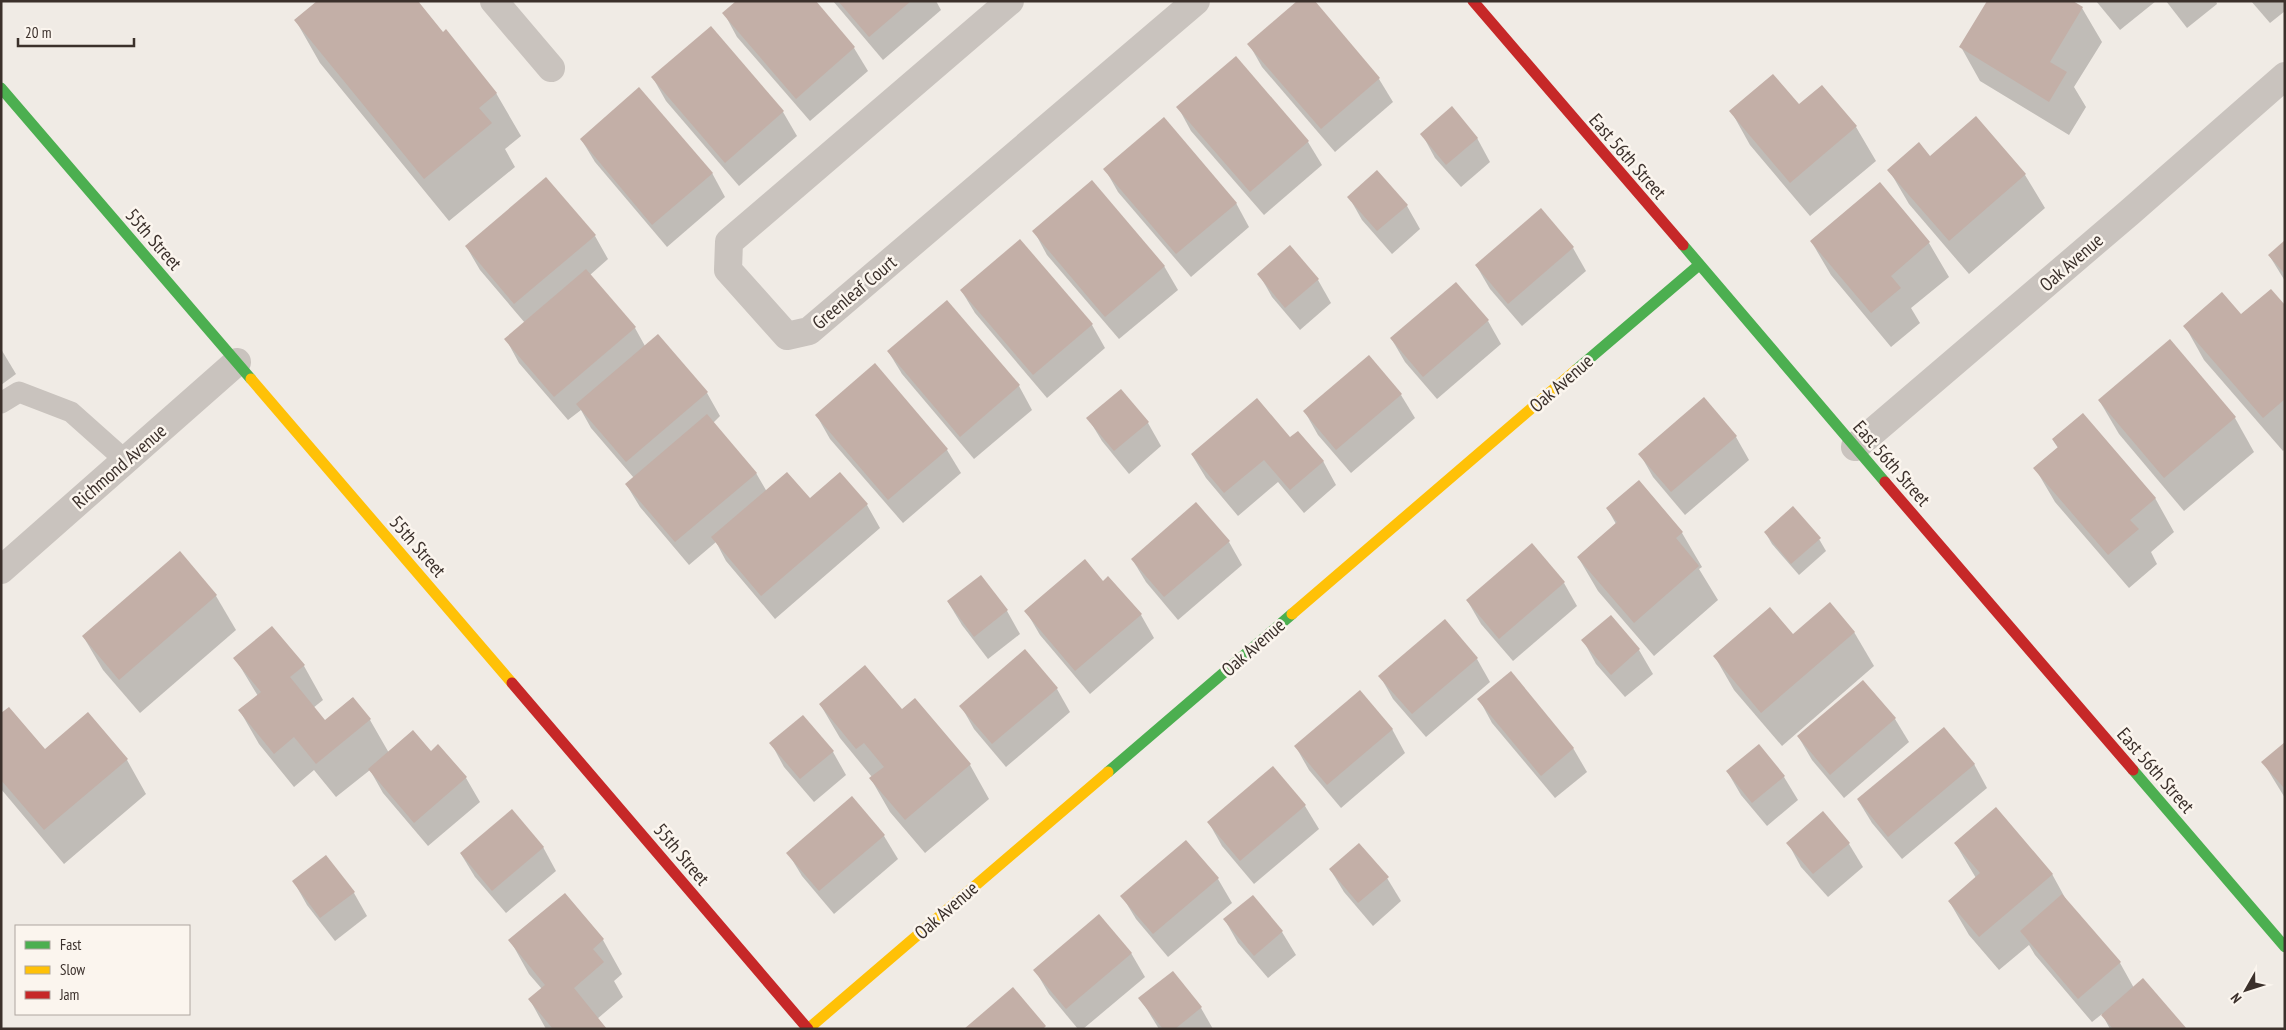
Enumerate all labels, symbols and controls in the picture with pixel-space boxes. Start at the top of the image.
scale bar [18,15,134,47]
text: 20 m [25,23,51,42]
street label: East 56th Street [1584,108,1672,204]
street label: 55th Street [121,203,188,275]
street label: Oak Avenue [2034,228,2108,296]
street label: Greenleaf Court [807,249,902,334]
street label: Oak Avenue [1524,349,1598,417]
street label: East 56th Street [1848,415,1936,511]
street label: Richmond Avenue [67,418,171,513]
street label: 55th Street [385,510,452,582]
street label: Oak Avenue [1216,613,1290,681]
street label: East 56th Street [2112,722,2200,818]
street label: 55th Street [649,818,715,891]
street label: Oak Avenue [909,876,983,944]
legend [15,925,190,1015]
text: Fast [60,935,81,954]
text: Slow [60,960,85,979]
north arrow [2221,965,2271,1015]
text: Jam [59,985,79,1004]
text: N [2227,990,2245,1007]

